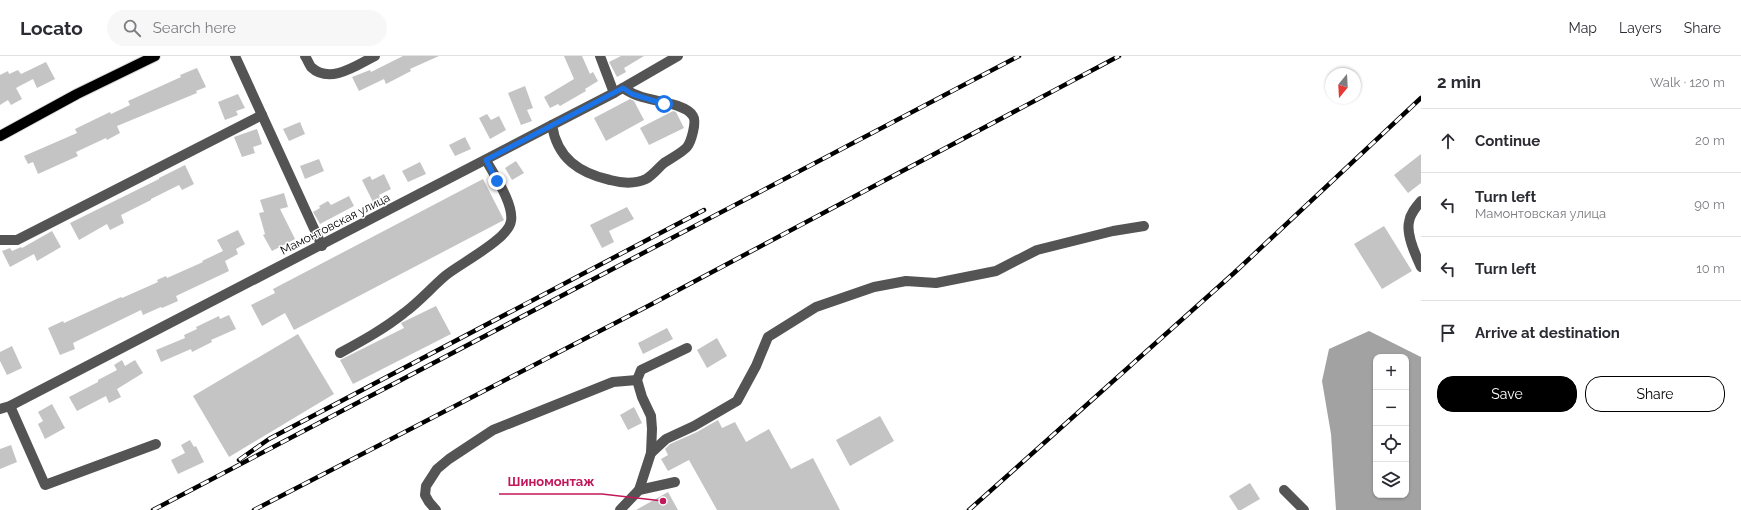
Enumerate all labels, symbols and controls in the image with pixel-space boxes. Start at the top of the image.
search box [107,10,387,46]
text: Locato [20,17,83,39]
icon: search [121,17,143,39]
text: Search here [153,19,236,37]
text: Map [1569,20,1597,36]
text: Layers [1619,20,1662,36]
text: Share [1684,20,1721,36]
north arrow [1325,68,1361,104]
text: 2 min [1437,72,1481,92]
text: Walk · 120 m [1650,75,1725,90]
route start [655,95,673,113]
icon: ahead [1437,130,1459,152]
text: Continue [1475,132,1540,150]
text: 20 m [1695,133,1725,148]
route end [488,172,506,190]
text: Turn left [1475,188,1536,206]
street label: Мамонтовская улица [278,190,392,258]
icon: left [1437,194,1459,216]
text: 90 m [1694,197,1725,212]
text: Мамонтовская улица [1475,206,1606,221]
icon: left [1437,258,1459,280]
text: Turn left [1475,260,1536,278]
text: 10 m [1696,261,1725,276]
icon: arrive [1437,322,1459,344]
text: Arrive at destination [1475,324,1620,342]
map controls [1373,354,1409,498]
button: + [1373,354,1409,390]
button: Save [1437,376,1577,412]
button: Share [1585,376,1725,412]
button: − [1373,390,1409,426]
button: locate [1373,426,1409,462]
button: layers [1373,462,1409,498]
callout: Шиномонтаж [499,469,602,494]
text: Шиномонтаж [508,474,594,489]

